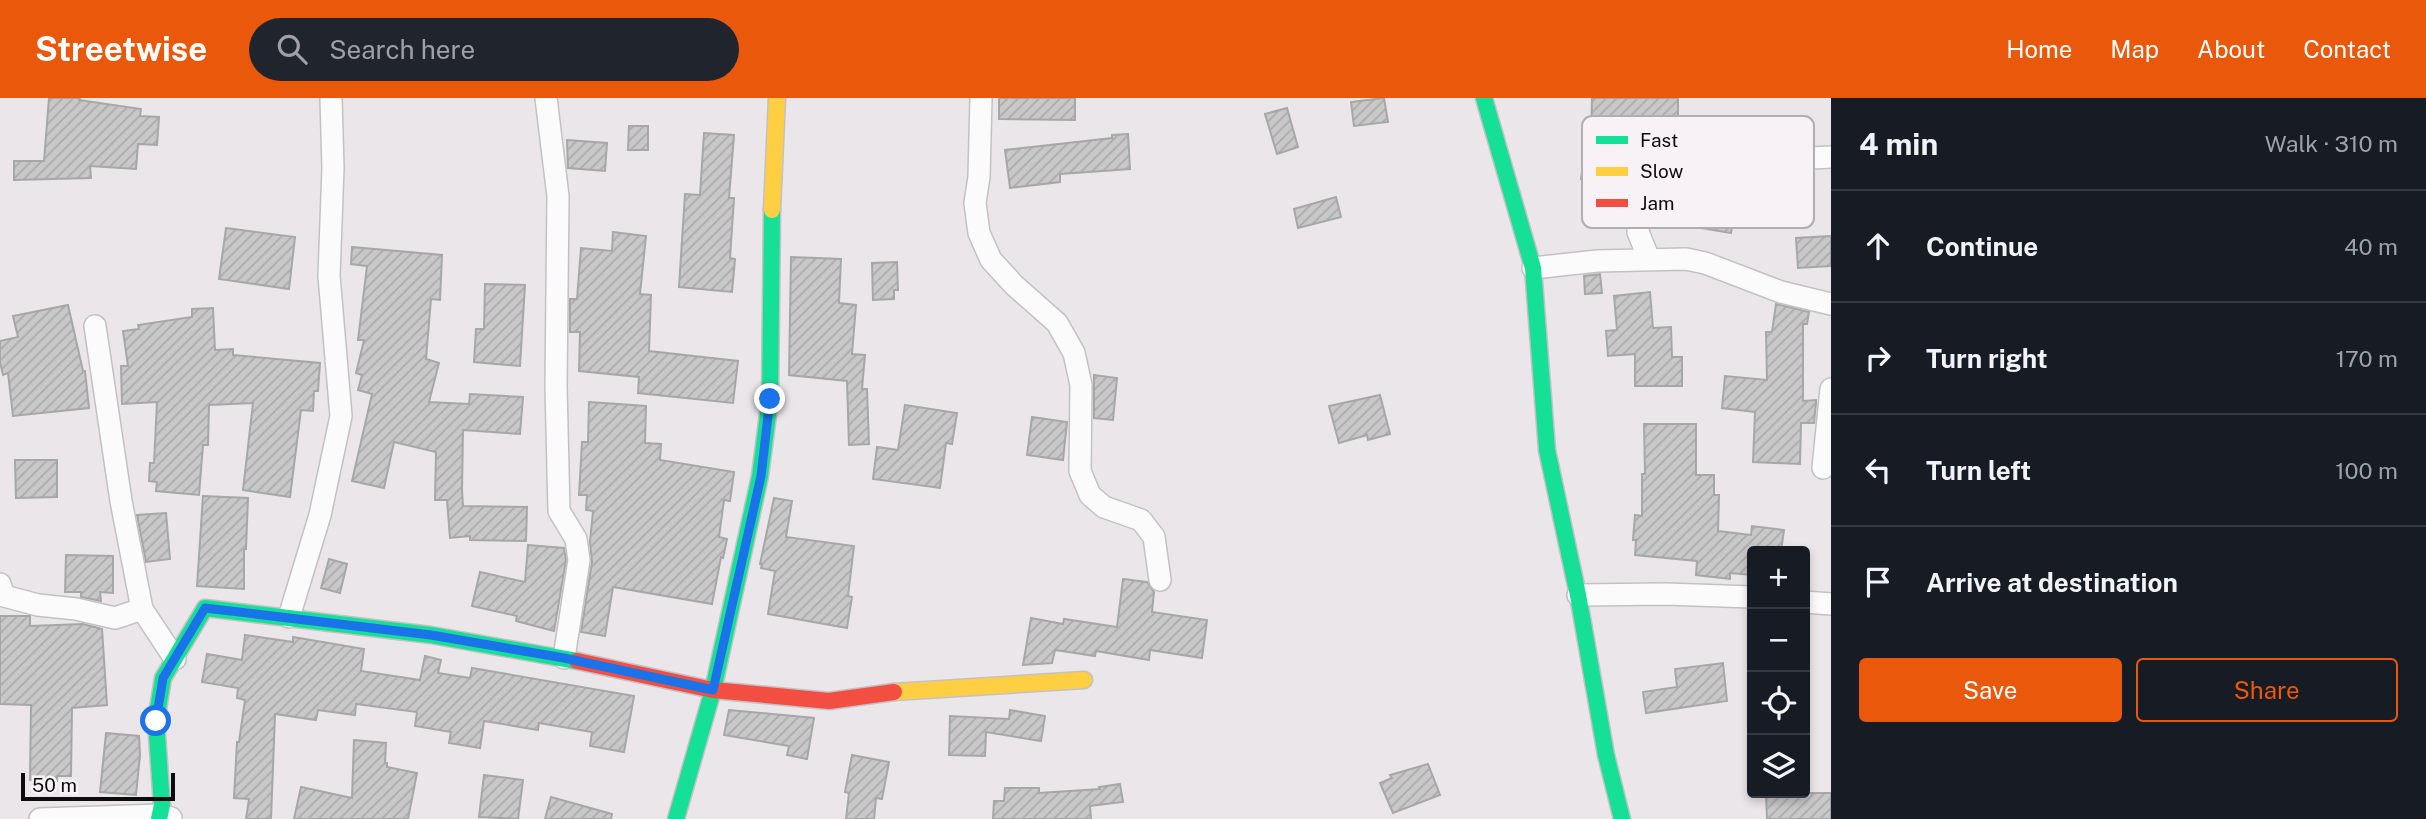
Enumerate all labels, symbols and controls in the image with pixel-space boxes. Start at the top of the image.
search box [249,18,739,81]
text: Streetwise [35,30,207,68]
icon: search [273,30,311,68]
text: Search here [329,34,475,65]
text: Home [2006,35,2072,63]
text: Map [2110,35,2159,63]
text: About [2197,35,2265,63]
text: Contact [2303,35,2391,63]
legend [1582,116,1814,228]
text: 4 min [1859,126,1938,162]
text: Fast [1640,129,1678,151]
text: Walk · 310 m [2265,130,2398,157]
text: Slow [1640,160,1684,182]
text: Jam [1640,192,1674,214]
icon: ahead [1859,227,1897,265]
text: Continue [1926,231,2038,262]
text: 40 m [2344,233,2398,260]
icon: right [1859,339,1897,377]
text: Turn right [1926,343,2048,374]
text: 170 m [2336,345,2398,372]
route end [754,383,785,414]
icon: left [1859,451,1897,489]
text: Turn left [1926,455,2031,486]
text: 100 m [2335,457,2398,484]
map controls [1747,546,1810,798]
button: + [1747,546,1810,609]
icon: arrive [1859,563,1897,601]
text: Arrive at destination [1926,567,2178,598]
button: − [1747,609,1810,672]
button: Save [1859,658,2122,722]
button: Share [2136,658,2398,722]
button: locate [1747,672,1810,735]
route start [140,705,171,736]
button: layers [1747,735,1810,798]
scale bar [21,770,175,802]
text: 50 m [32,774,77,796]

